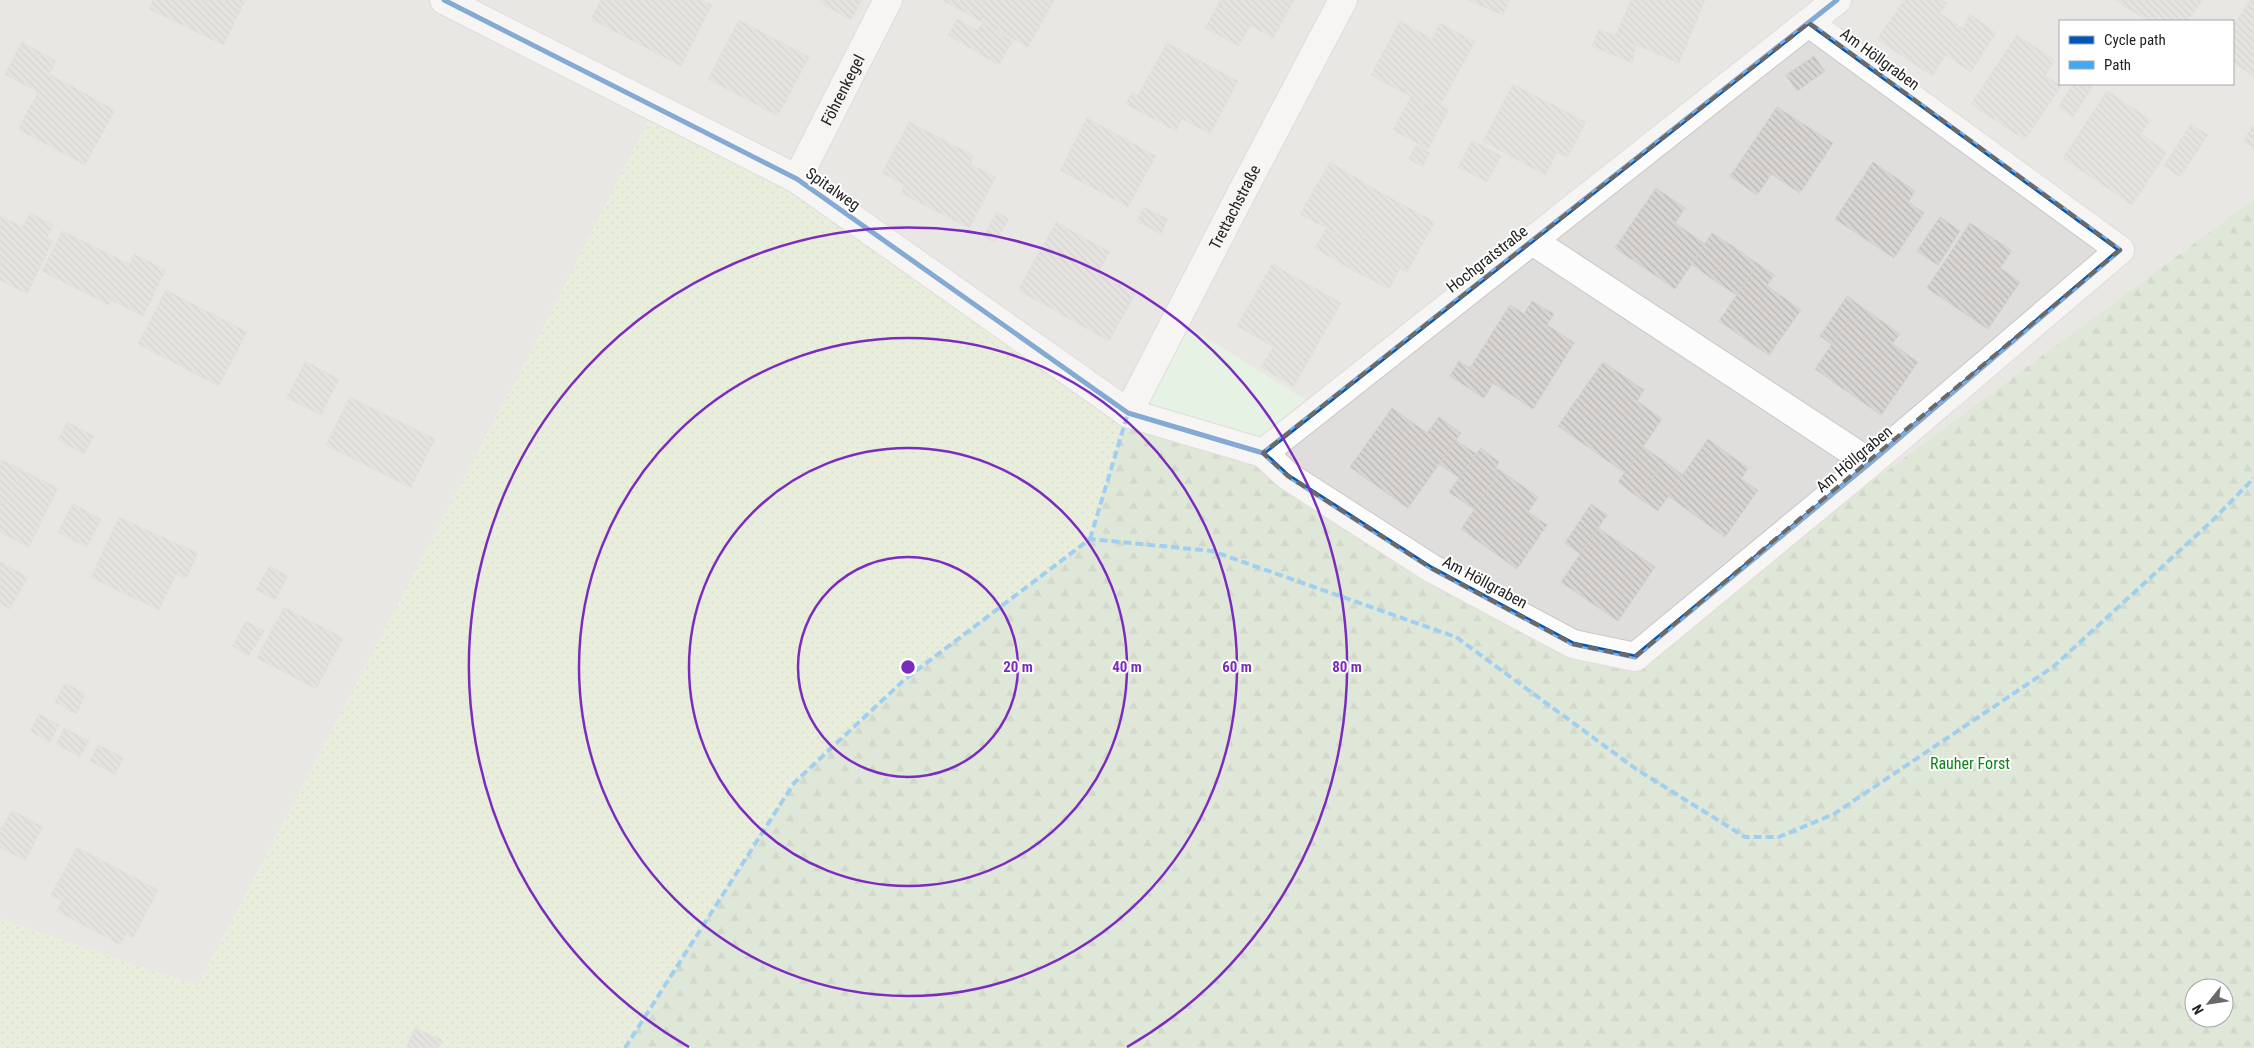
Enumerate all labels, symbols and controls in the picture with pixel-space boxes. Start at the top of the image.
legend [2059,20,2234,85]
street label: Am Höllgraben [1837,24,1923,94]
text: Cycle path [2104,31,2166,49]
street label: Föhrenkegel [816,51,868,128]
text: Path [2104,56,2131,74]
street label: Trettachstraße [1205,161,1264,252]
street label: Spitalweg [802,164,864,214]
street label: Hochgratstraße [1443,221,1531,297]
street label: Am Höllgraben [1812,422,1896,496]
street label: Am Höllgraben [1439,552,1531,612]
centre of rings [899,658,917,676]
text: 20 m [1003,658,1033,676]
text: 40 m [1112,658,1142,676]
text: 60 m [1222,658,1252,676]
text: 80 m [1332,658,1362,676]
park label: Rauher Forst [1930,754,2010,773]
north arrow [2184,978,2234,1028]
text: N [2189,1002,2207,1017]

